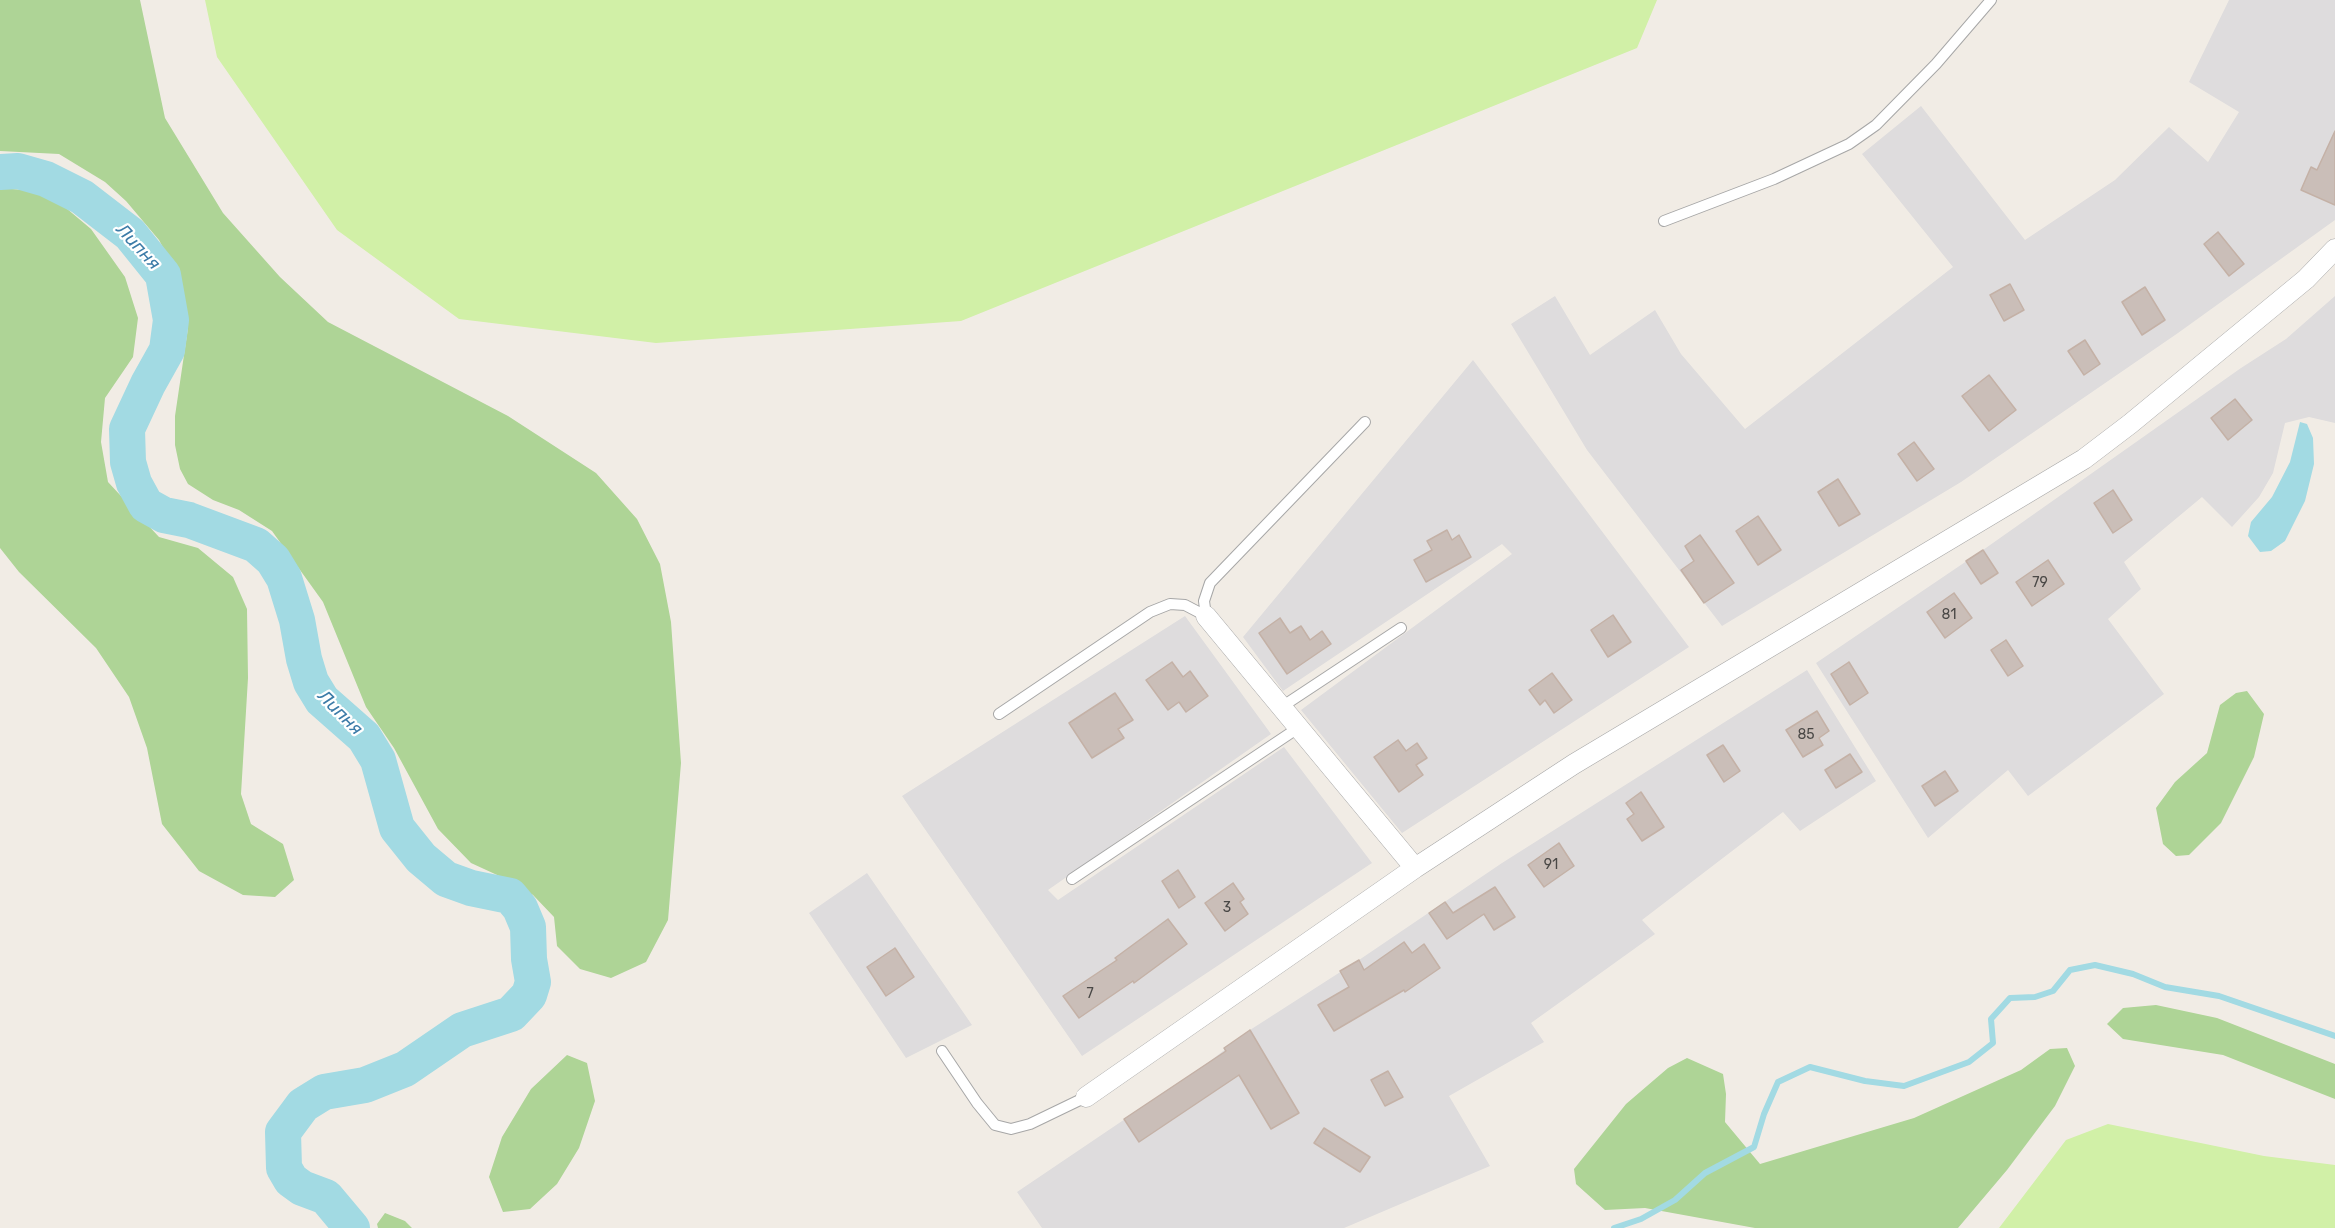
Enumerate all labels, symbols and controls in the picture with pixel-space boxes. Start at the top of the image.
water label: Липня [111,220,165,274]
house number: 79 [2032,575,2048,591]
house number: 81 [1942,607,1956,623]
water label: Липня [313,686,367,740]
house number: 85 [1797,727,1815,743]
house number: 91 [1544,857,1558,873]
house number: 3 [1223,900,1231,916]
house number: 7 [1086,986,1094,1002]

